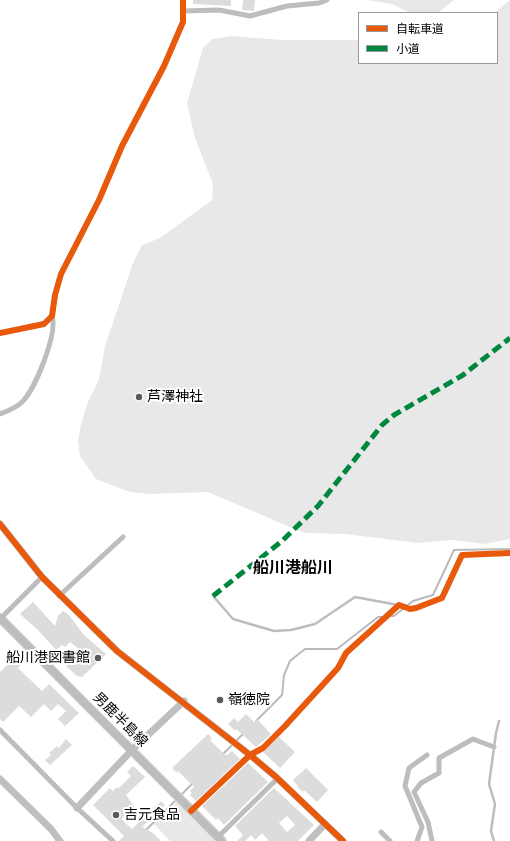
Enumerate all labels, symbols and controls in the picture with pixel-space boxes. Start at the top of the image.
legend [358,12,498,64]
text: 自転車道 [396,21,444,37]
text: 小道 [396,41,420,57]
place label: 芦澤神社 [147,389,203,405]
marker: 芦澤神社 [134,392,144,402]
district label: 船川港船川 [253,559,333,579]
place label: 船川港図書館 [6,650,90,666]
marker: 船川港図書館 [93,653,103,663]
street label: 男鹿半島線 [89,689,151,751]
place label: 嶺徳院 [228,692,270,708]
marker: 嶺徳院 [215,695,225,705]
place label: 吉元食品 [124,807,180,823]
marker: 吉元食品 [111,810,121,820]

